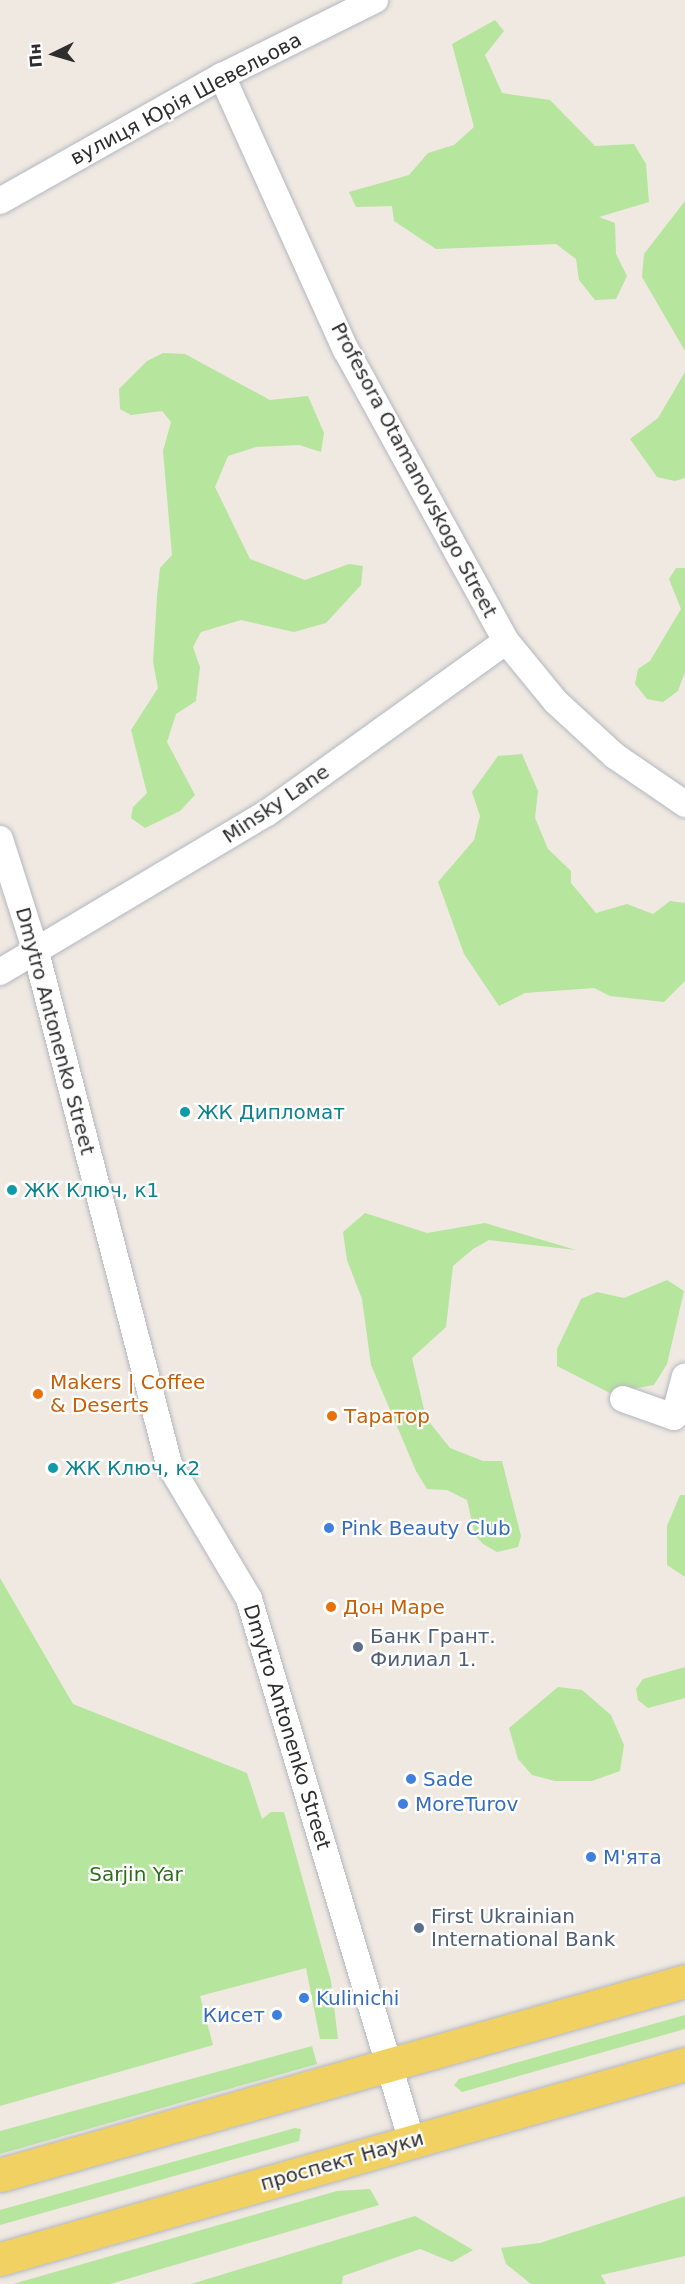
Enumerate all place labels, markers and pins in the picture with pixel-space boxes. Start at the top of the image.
place label: ЖК Дипломат [197,1100,345,1124]
marker: ЖК Дипломат [178,1105,192,1119]
place label: ЖК Ключ, к1 [24,1178,159,1202]
marker: ЖК Ключ, к1 [5,1183,19,1197]
place label: Makers | Coffee & Deserts [50,1370,205,1417]
marker: Makers | Coffee & Deserts [31,1387,45,1401]
place label: Таратор [344,1404,430,1428]
marker: Таратор [325,1409,339,1423]
place label: ЖК Ключ, к2 [65,1456,200,1480]
marker: ЖК Ключ, к2 [46,1461,60,1475]
place label: Pink Beauty Club [341,1516,511,1540]
marker: Pink Beauty Club [322,1521,336,1535]
place label: Дон Маре [343,1595,445,1619]
marker: Дон Маре [324,1600,338,1614]
place label: Банк Грант. Филиал 1. [370,1624,496,1671]
marker: Банк Грант. Филиал 1. [351,1640,365,1654]
place label: Sade [423,1767,473,1791]
marker: Sade [404,1772,418,1786]
place label: MoreTurov [415,1792,518,1816]
marker: MoreTurov [396,1797,410,1811]
place label: М'ята [603,1845,662,1869]
marker: М'ята [584,1850,598,1864]
place label: First Ukrainian International Bank [431,1904,615,1951]
marker: First Ukrainian International Bank [412,1921,426,1935]
place label: Kulinichi [316,1986,399,2010]
marker: Kulinichi [297,1991,311,2005]
place label: Кисет [203,2003,265,2027]
marker: Кисет [270,2008,284,2022]

